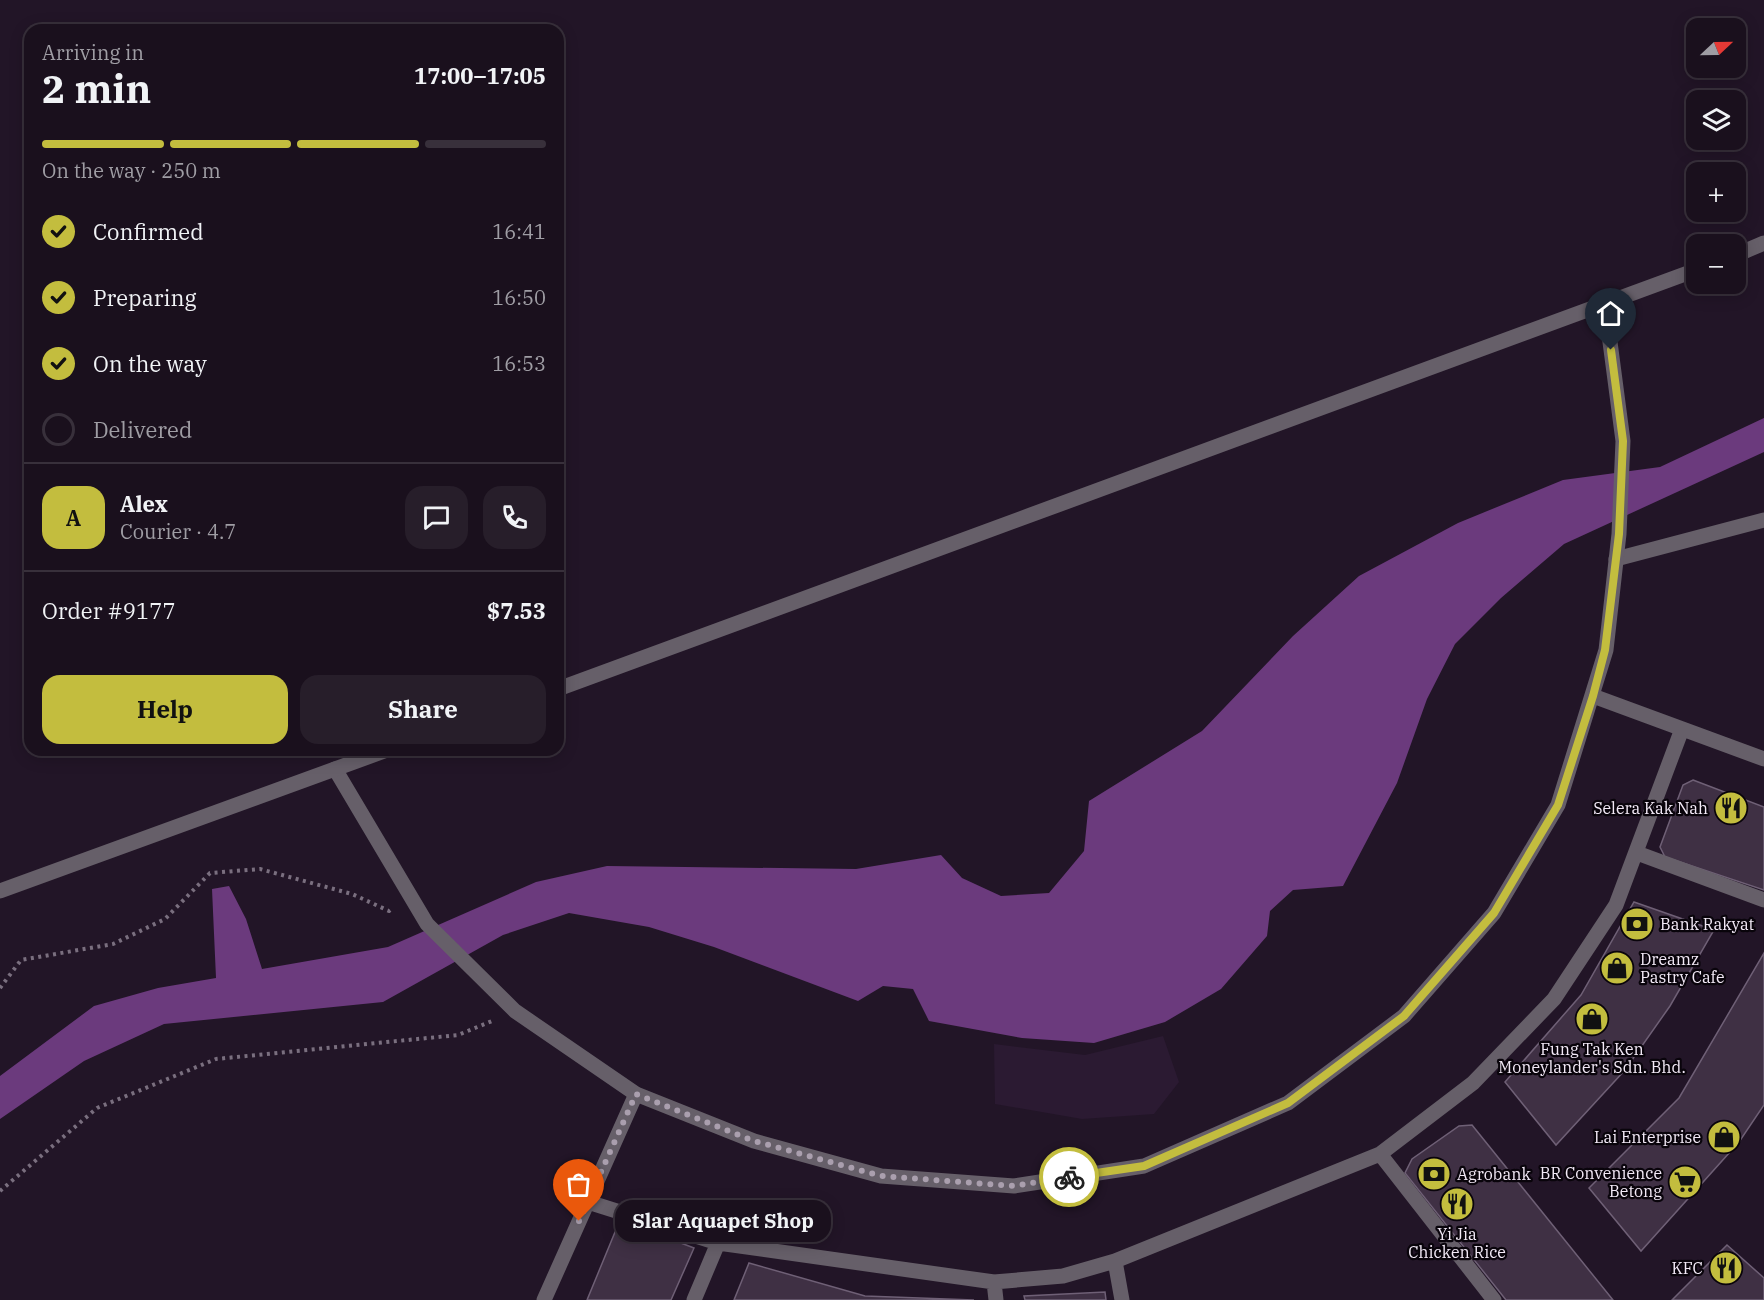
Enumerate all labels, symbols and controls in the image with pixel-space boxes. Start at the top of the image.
north arrow [1686,18,1746,78]
map controls [1686,18,1746,294]
text: Arriving in [42,39,144,66]
text: 17:00–17:05 [414,61,546,90]
text: 2 min [42,63,151,114]
button: layers [1686,90,1746,150]
text: On the way · 250 m [42,157,221,184]
button: + [1686,162,1746,222]
icon: check [42,215,75,248]
text: Confirmed [93,217,204,246]
text: 16:41 [492,218,546,245]
button: − [1686,234,1746,294]
icon: check [42,281,75,314]
text: Preparing [93,283,197,312]
text: 16:50 [492,284,546,311]
pin [1585,288,1636,350]
icon: home [1594,297,1627,330]
icon: check [42,347,75,380]
text: On the way [93,349,207,378]
text: 16:53 [492,350,546,377]
text: Delivered [93,415,192,444]
button: chat [405,486,468,549]
button: phone [483,486,546,549]
text: Alex [120,489,168,518]
text: A [66,503,81,532]
text: Courier · 4.7 [120,518,236,545]
text: Order #9177 [42,596,176,625]
text: $7.53 [487,596,546,625]
button: Help [42,675,288,744]
button: Share [300,675,546,744]
restaurant icon: Selera Kak Nah [1713,790,1749,826]
place label: Selera Kak Nah [1593,798,1708,818]
bank icon: Bank Rakyat [1619,906,1655,942]
place label: Bank Rakyat [1660,914,1754,934]
place label: Dreamz Pastry Cafe [1640,949,1725,987]
shop icon: Dreamz Pastry Cafe [1599,950,1635,986]
shop icon: Fung Tak Ken Moneylander's Sdn. Bhd. [1574,1001,1610,1037]
place label: Fung Tak Ken Moneylander's Sdn. Bhd. [1498,1039,1686,1077]
shop icon: Lai Enterprise [1706,1119,1742,1155]
place label: Lai Enterprise [1594,1127,1701,1147]
courier [1039,1147,1099,1207]
bank icon: Agrobank [1416,1156,1452,1192]
pin [553,1159,604,1221]
icon: bike [1053,1161,1086,1194]
place label: BR Convenience Betong [1540,1163,1662,1201]
place label: Agrobank [1457,1164,1531,1184]
supermarket icon: BR Convenience Betong [1667,1164,1703,1200]
icon: bag [562,1168,595,1201]
restaurant icon: Yi Jia Chicken Rice [1439,1186,1475,1222]
callout: Slar Aquapet Shop [615,1200,831,1242]
text: Slar Aquapet Shop [632,1207,814,1234]
place label: Yi Jia Chicken Rice [1408,1224,1506,1262]
restaurant icon: KFC [1708,1250,1744,1286]
place label: KFC [1672,1258,1703,1278]

